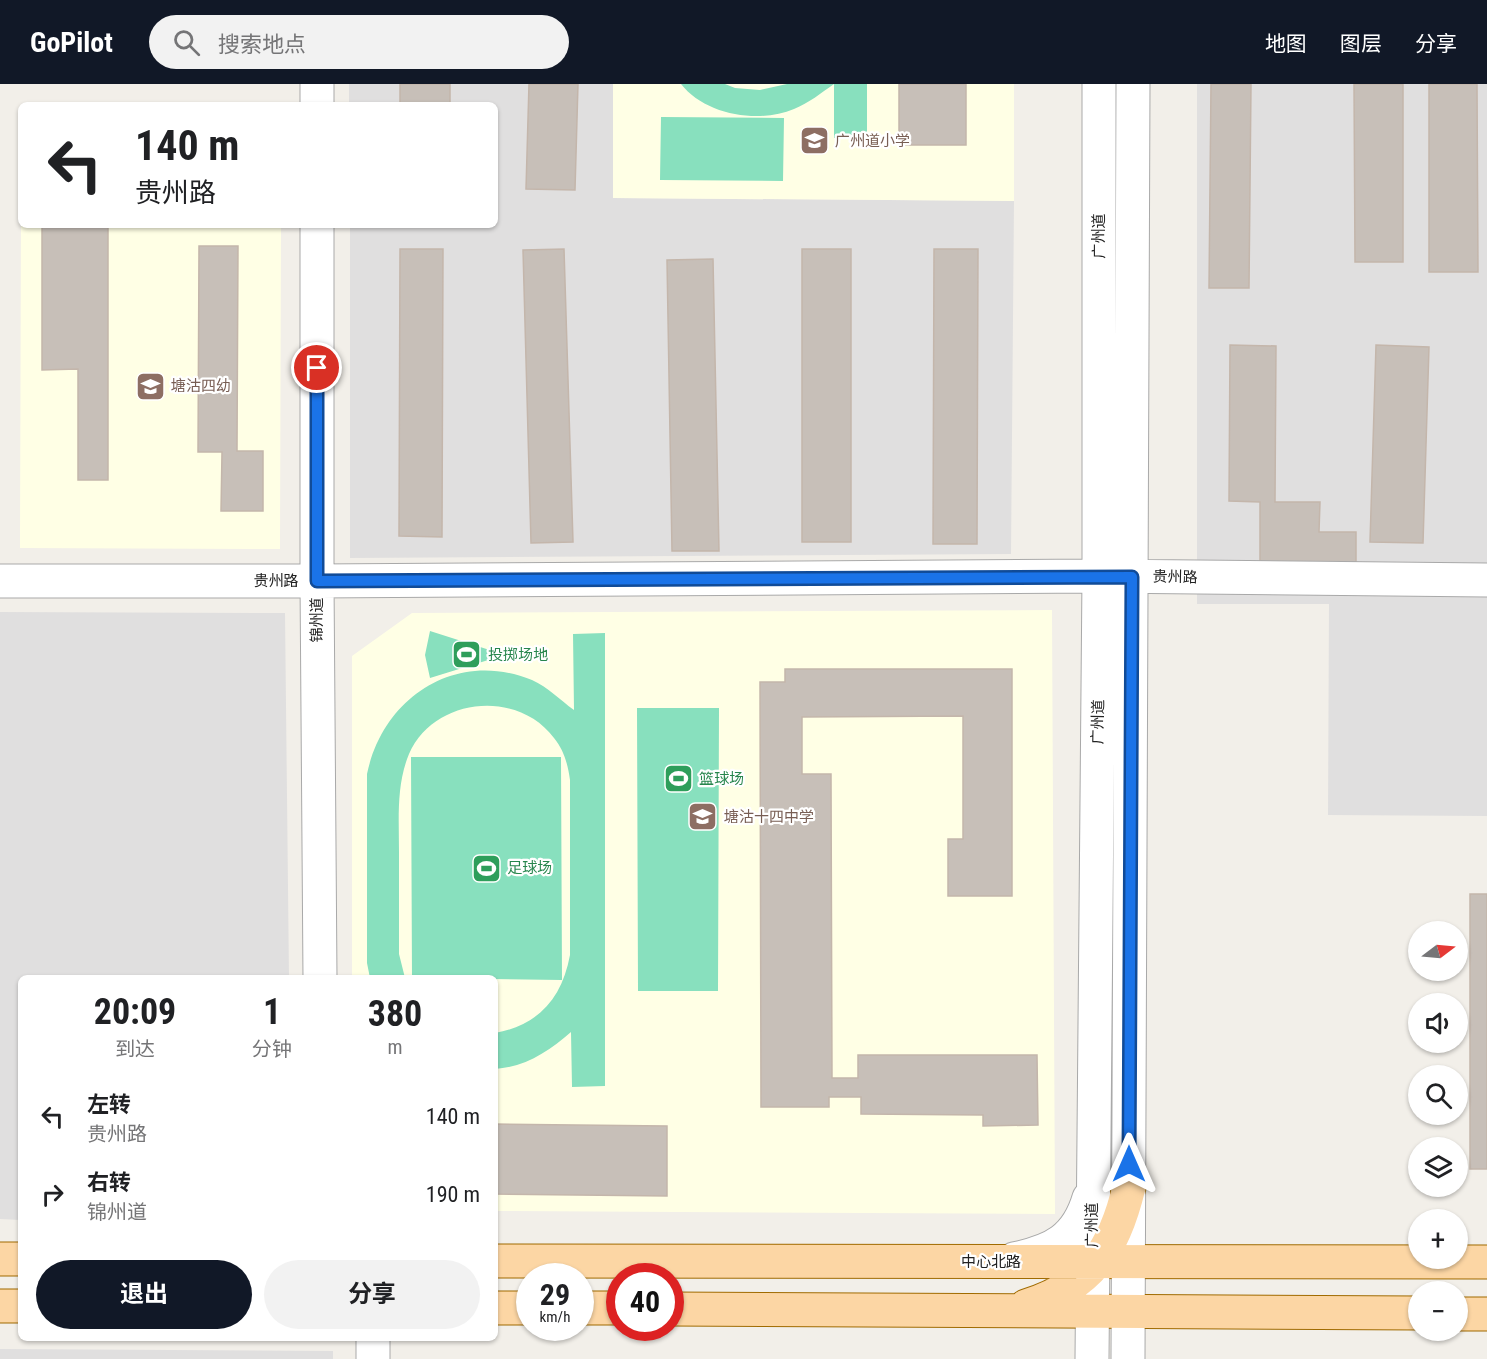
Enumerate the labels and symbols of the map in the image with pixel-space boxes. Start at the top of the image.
school or university icon: 广州道小学 [798,125,830,157]
place label: 广州道小学 [835,132,910,150]
street label: 广州道 [1090,213,1108,259]
pin [291,342,342,393]
school or university icon: 塘沽四幼 [134,370,166,402]
place label: 塘沽四幼 [171,377,231,395]
street label: 贵州路 [1152,568,1198,586]
street label: 贵州路 [253,572,299,590]
street label: 锦州道 [308,597,326,643]
sports icon: 投掷场地 [451,639,483,671]
place label: 投掷场地 [488,646,548,664]
street label: 广州道 [1089,699,1107,745]
sports icon: 篮球场 [662,763,694,795]
place label: 篮球场 [699,770,744,788]
school or university icon: 塘沽十四中学 [687,801,719,833]
place label: 塘沽十四中学 [724,808,814,826]
sports icon: 足球场 [470,852,502,884]
place label: 足球场 [507,859,552,877]
north arrow [1408,921,1468,981]
position arrow [1097,1132,1161,1196]
street label: 广州道 [1083,1202,1101,1248]
street label: 中心北路 [961,1253,1021,1271]
speed limit sign: 40 [606,1263,684,1341]

